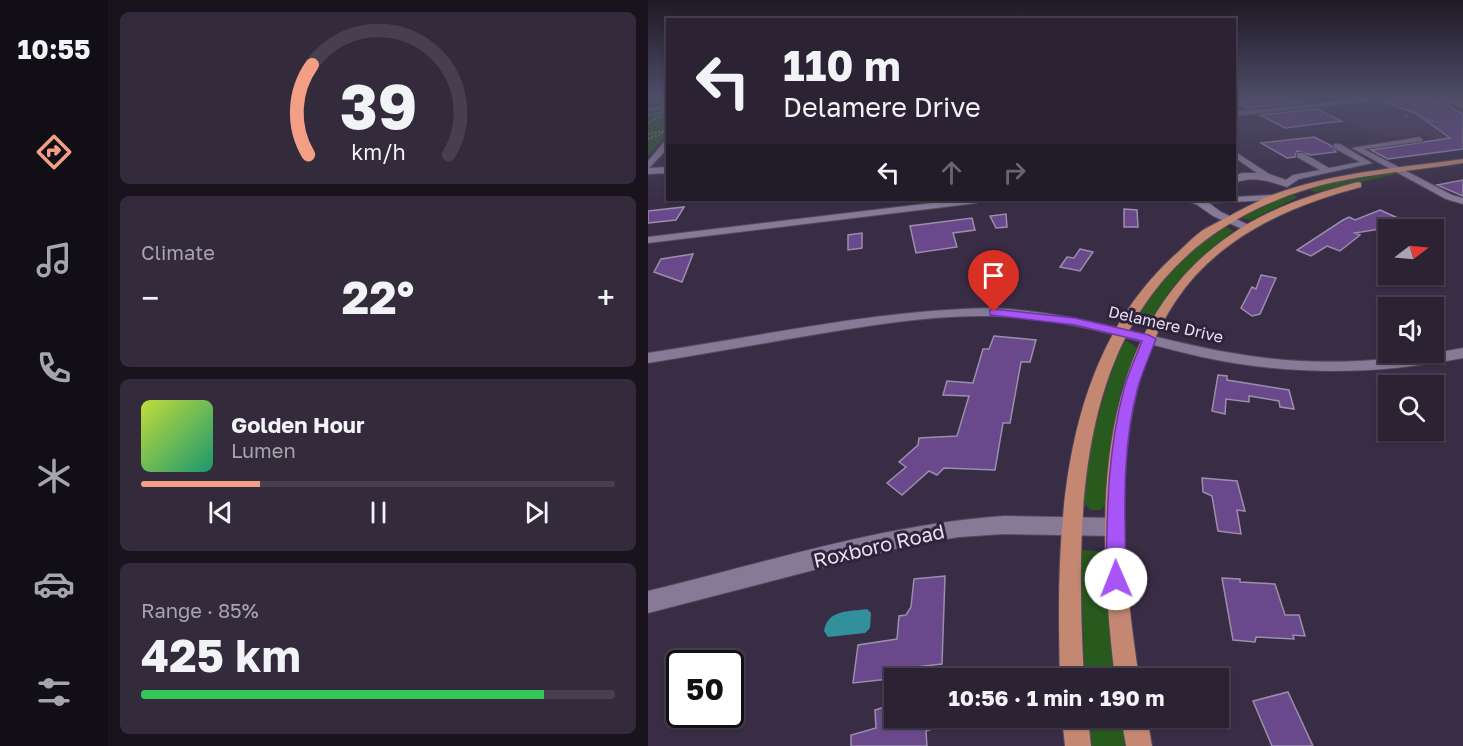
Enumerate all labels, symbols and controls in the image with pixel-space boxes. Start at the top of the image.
text: 10:55 [17,33,91,65]
text: 110 m [783,40,901,90]
icon: left [684,42,762,120]
text: 39 [339,68,417,143]
text: Delamere Drive [783,91,981,123]
icon: directions [33,131,75,173]
text: km/h [351,139,405,165]
icon: left [872,156,905,189]
icon: ahead [935,156,968,189]
icon: right [998,156,1031,189]
north arrow [1378,219,1444,285]
map controls [1378,219,1444,441]
icon: music [33,239,75,281]
text: Climate [141,240,215,264]
pin [968,250,1019,312]
icon: arrive [977,259,1010,292]
text: 22° [342,270,414,324]
text: − [141,278,159,317]
text: + [597,278,615,317]
button: sound [1378,297,1444,363]
street label: Delamere Drive [1107,301,1225,347]
icon: phone [33,347,75,389]
button: search [1378,375,1444,441]
text: Golden Hour [231,411,365,438]
text: Lumen [231,438,296,462]
icon: climate [33,455,75,497]
icon: previous [204,496,237,529]
icon: pause [362,496,395,529]
icon: next [520,496,553,529]
street label: Roxboro Road [811,518,947,572]
position arrow [1084,547,1148,611]
icon: car [33,563,75,605]
text: Range · 85% [141,598,259,622]
text: 425 km [141,628,301,682]
speed limit sign: 50 [666,650,744,728]
icon: filters [33,671,75,713]
text: 10:56 · 1 min · 190 m [949,684,1164,711]

